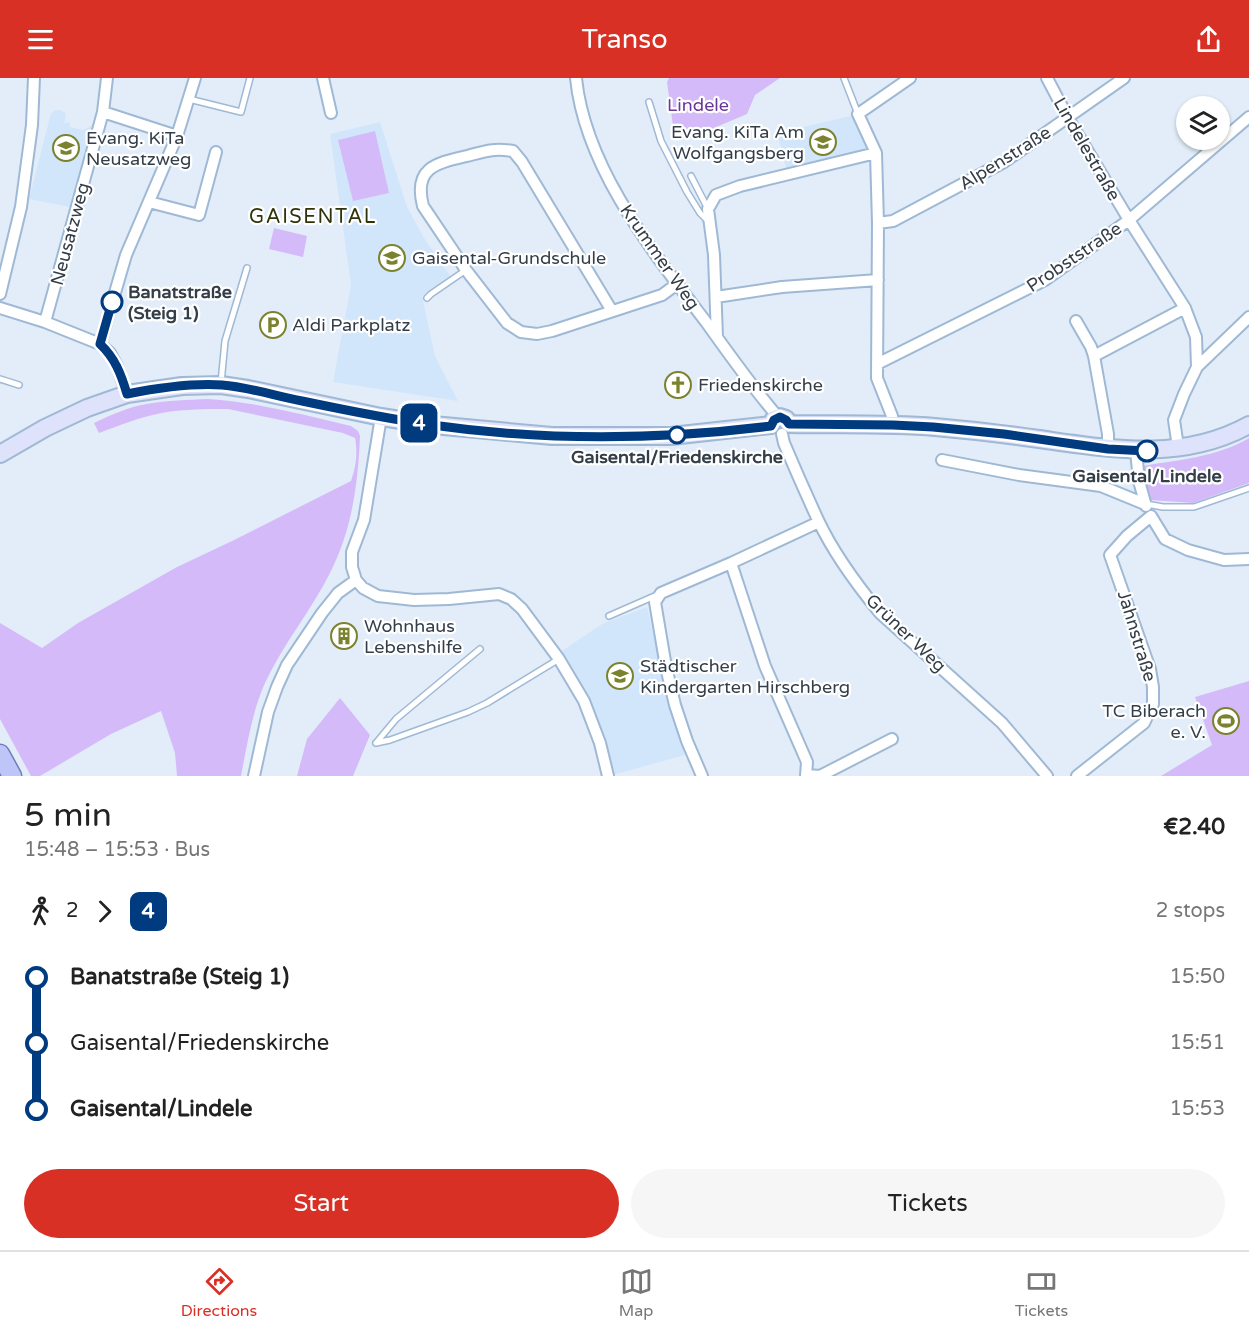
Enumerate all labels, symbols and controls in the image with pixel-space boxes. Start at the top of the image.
icon: menu [24,23,57,56]
text: Transo [581,23,668,56]
icon: share [1192,23,1225,56]
street label: Lindelestraße [1049,93,1125,205]
park label: Lindele [667,94,729,116]
map controls [1176,96,1230,150]
button: layers [1176,96,1230,150]
place label: Evang. KiTa Am Wolfgangsberg [671,121,804,164]
street label: Alpenstraße [955,121,1055,195]
place label: Evang. KiTa Neusatzweg [86,127,191,170]
school or university icon: Evang. KiTa Am Wolfgangsberg [808,127,838,157]
school or university icon: Evang. KiTa Neusatzweg [51,133,81,163]
street label: Neusatzweg [46,180,94,288]
street label: Krummer Weg [616,200,704,314]
district label: GAISENTAL [249,205,377,229]
street label: Probststraße [1022,217,1126,297]
school or university icon: Gaisental-Grundschule [377,243,407,273]
place label: Gaisental-Grundschule [412,247,606,269]
place label: Banatstraße (Steig 1) [128,281,232,324]
marker: Banatstraße (Steig 1) [101,291,123,313]
parking icon: Aldi Parkplatz [258,310,288,340]
place label: Aldi Parkplatz [292,314,410,336]
church icon: Friedenskirche [663,370,693,400]
place label: Friedenskirche [698,374,823,396]
line badge: 4 [400,404,438,442]
text: 4 [412,411,426,436]
marker: Gaisental/Friedenskirche [668,426,686,444]
marker: Gaisental/Lindele [1136,440,1158,462]
place label: Gaisental/Friedenskirche [571,446,783,468]
place label: Gaisental/Lindele [1072,465,1222,487]
street label: Jahnstraße [1113,588,1161,684]
street label: Grüner Weg [861,589,951,677]
place label: Wohnhaus Lebenshilfe [364,615,462,658]
building icon: Wohnhaus Lebenshilfe [329,621,359,651]
place label: Städtischer Kindergarten Hirschberg [640,655,850,698]
school or university icon: Städtischer Kindergarten Hirschberg [605,661,635,691]
place label: TC Biberach e. V. [1102,700,1206,743]
sports icon: TC Biberach e. V. [1211,706,1241,736]
text: 5 min [24,796,112,835]
text: €2.40 [1163,814,1225,840]
text: 15:48 – 15:53 · Bus [24,838,210,862]
icon: walk [24,895,57,928]
icon: forward [88,895,121,928]
text: 2 [66,899,79,923]
text: 4 [142,899,155,924]
text: 2 stops [1156,899,1225,923]
text: Banatstraße (Steig 1) [70,964,289,990]
text: 15:50 [1170,965,1225,989]
text: Gaisental/Friedenskirche [70,1030,329,1056]
text: 15:51 [1170,1031,1225,1055]
text: Gaisental/Lindele [70,1096,252,1122]
text: 15:53 [1170,1097,1225,1121]
button: Start [24,1169,619,1238]
button: Tickets [631,1169,1225,1238]
tab: Directions [181,1265,257,1321]
tab: Map [619,1265,653,1321]
tab: Tickets [1015,1265,1068,1321]

